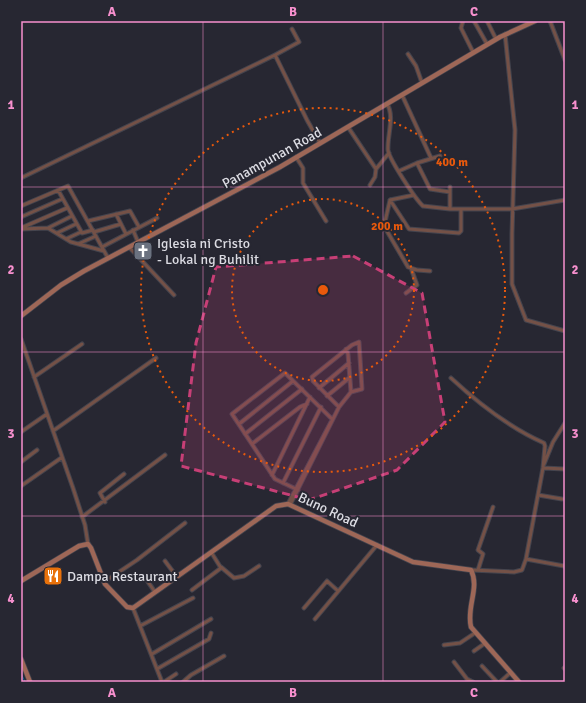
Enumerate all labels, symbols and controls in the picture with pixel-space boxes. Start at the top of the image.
text: A [108,4,117,20]
text: B [289,4,297,20]
text: C [470,4,478,20]
text: 1 [7,97,15,113]
text: 1 [571,97,579,113]
street label: Panampunan Road [219,124,325,192]
text: 400 m [436,155,468,170]
text: 200 m [371,219,403,234]
place label: Iglesia ni Cristo - Lokal ng Buhilit [157,235,259,268]
church icon: Iglesia ni Cristo - Lokal ng Buhilit [132,240,154,262]
text: 2 [7,262,15,278]
text: 2 [571,262,579,278]
centre of rings [316,283,330,297]
text: 3 [7,426,15,442]
text: 3 [571,426,579,442]
street label: Buno Road [295,489,361,531]
restaurant icon: Dampa Restaurant [42,565,64,587]
place label: Dampa Restaurant [67,568,178,585]
text: 4 [7,591,15,607]
text: 4 [571,591,579,607]
text: A [108,685,117,701]
text: B [289,685,297,701]
text: C [470,685,478,701]

